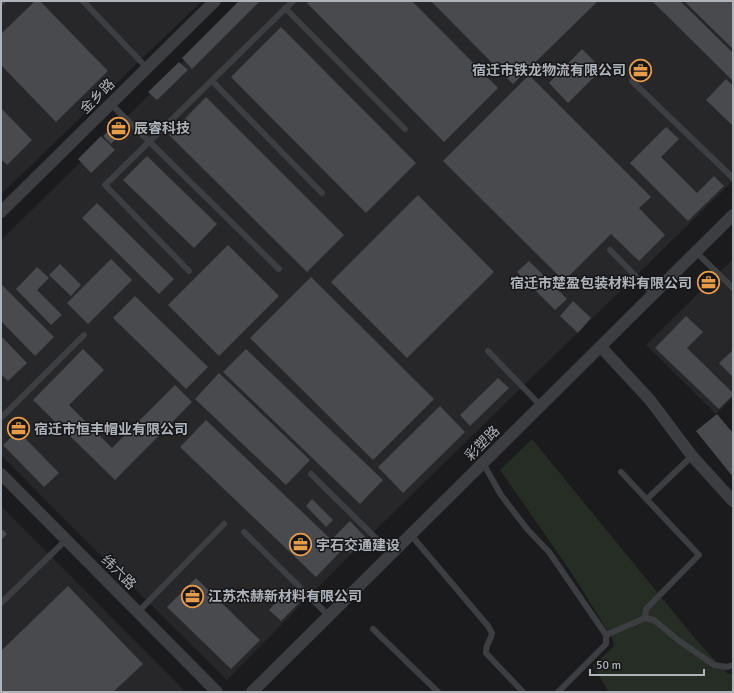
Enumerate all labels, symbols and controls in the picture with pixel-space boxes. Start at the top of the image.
office icon: 宿迁市铁龙物流有限公司 [628,57,654,83]
place label: 宿迁市铁龙物流有限公司 [472,62,626,79]
street label: 金乡路 [76,75,118,117]
office icon: 辰睿科技 [106,115,132,141]
place label: 辰睿科技 [134,120,190,137]
office icon: 宿迁市楚盈包装材料有限公司 [695,270,721,296]
place label: 宿迁市楚盈包装材料有限公司 [510,275,692,292]
office icon: 宿迁市恒丰帽业有限公司 [6,416,32,442]
place label: 宿迁市恒丰帽业有限公司 [34,421,188,438]
street label: 彩塑路 [461,422,503,464]
office icon: 宇石交通建设 [288,532,314,558]
place label: 宇石交通建设 [316,537,400,554]
street label: 纬六路 [98,551,140,593]
office icon: 江苏杰赫新材料有限公司 [180,583,206,609]
place label: 江苏杰赫新材料有限公司 [208,588,362,605]
scale bar [590,651,704,677]
text: 50 m [596,658,621,673]

